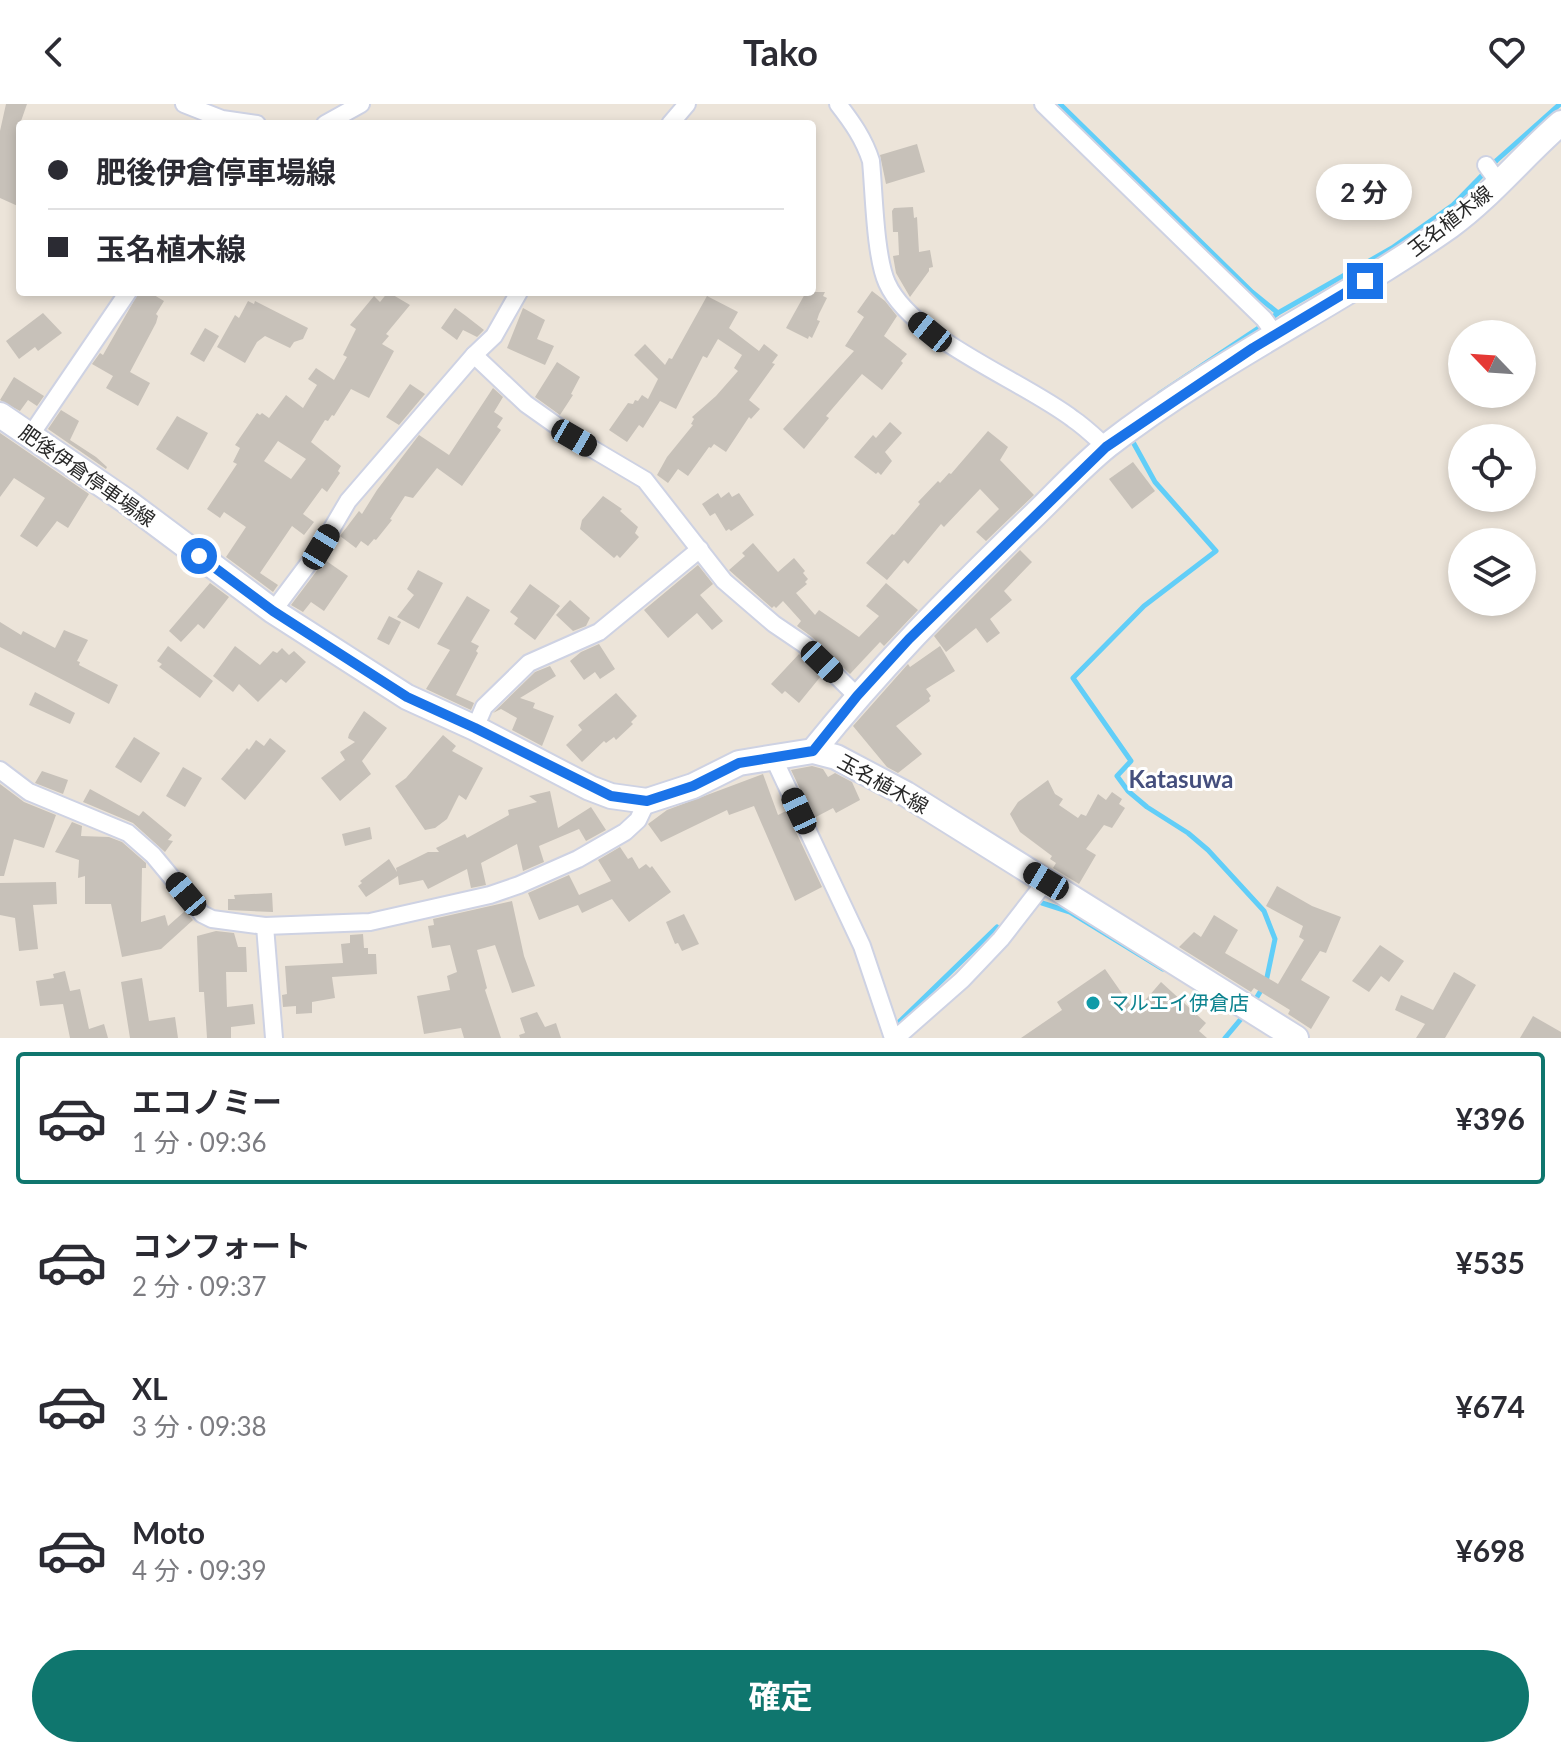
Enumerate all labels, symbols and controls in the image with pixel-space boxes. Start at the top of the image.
icon: back [32,30,76,74]
text: Tako [743,30,818,74]
icon: heart [1485,30,1529,74]
text: 肥後伊倉停車場線 [96,153,336,189]
callout: 2 分 [1317,165,1413,221]
text: 2 分 [1340,176,1388,208]
street label: 玉名植木線 [1403,180,1496,260]
text: 玉名植木線 [96,230,246,266]
route end [1347,263,1383,299]
car [904,308,956,356]
north arrow [1448,320,1536,408]
map controls [1448,320,1536,616]
car [547,416,601,460]
street label: 肥後伊倉停車場線 [15,419,160,531]
button: locate [1448,424,1536,512]
car [298,520,344,574]
button: layers [1448,528,1536,616]
route start [181,538,217,574]
car [796,637,848,687]
street label: 玉名植木線 [834,748,933,818]
district label: Katasuwa [1129,764,1233,793]
car [778,784,820,838]
car [1019,858,1073,904]
car [161,868,211,920]
place label: マルエイ伊倉店 [1109,990,1249,1014]
marker: マルエイ伊倉店 [1084,994,1102,1012]
icon: car [36,1082,108,1154]
text: エコノミー [132,1083,282,1119]
text: ¥396 [1455,1100,1525,1136]
text: 1 分 · 09:36 [132,1126,267,1158]
icon: car [36,1226,108,1298]
text: コンフォート [132,1227,311,1263]
text: ¥535 [1455,1244,1525,1280]
text: 2 分 · 09:37 [132,1270,267,1302]
icon: car [36,1370,108,1442]
text: XL [132,1370,168,1406]
text: ¥674 [1455,1388,1525,1424]
text: 3 分 · 09:38 [132,1410,267,1442]
icon: car [36,1514,108,1586]
text: Moto [132,1514,205,1550]
text: ¥698 [1455,1532,1525,1568]
text: 4 分 · 09:39 [132,1554,267,1586]
button: 確定 [32,1650,1529,1742]

